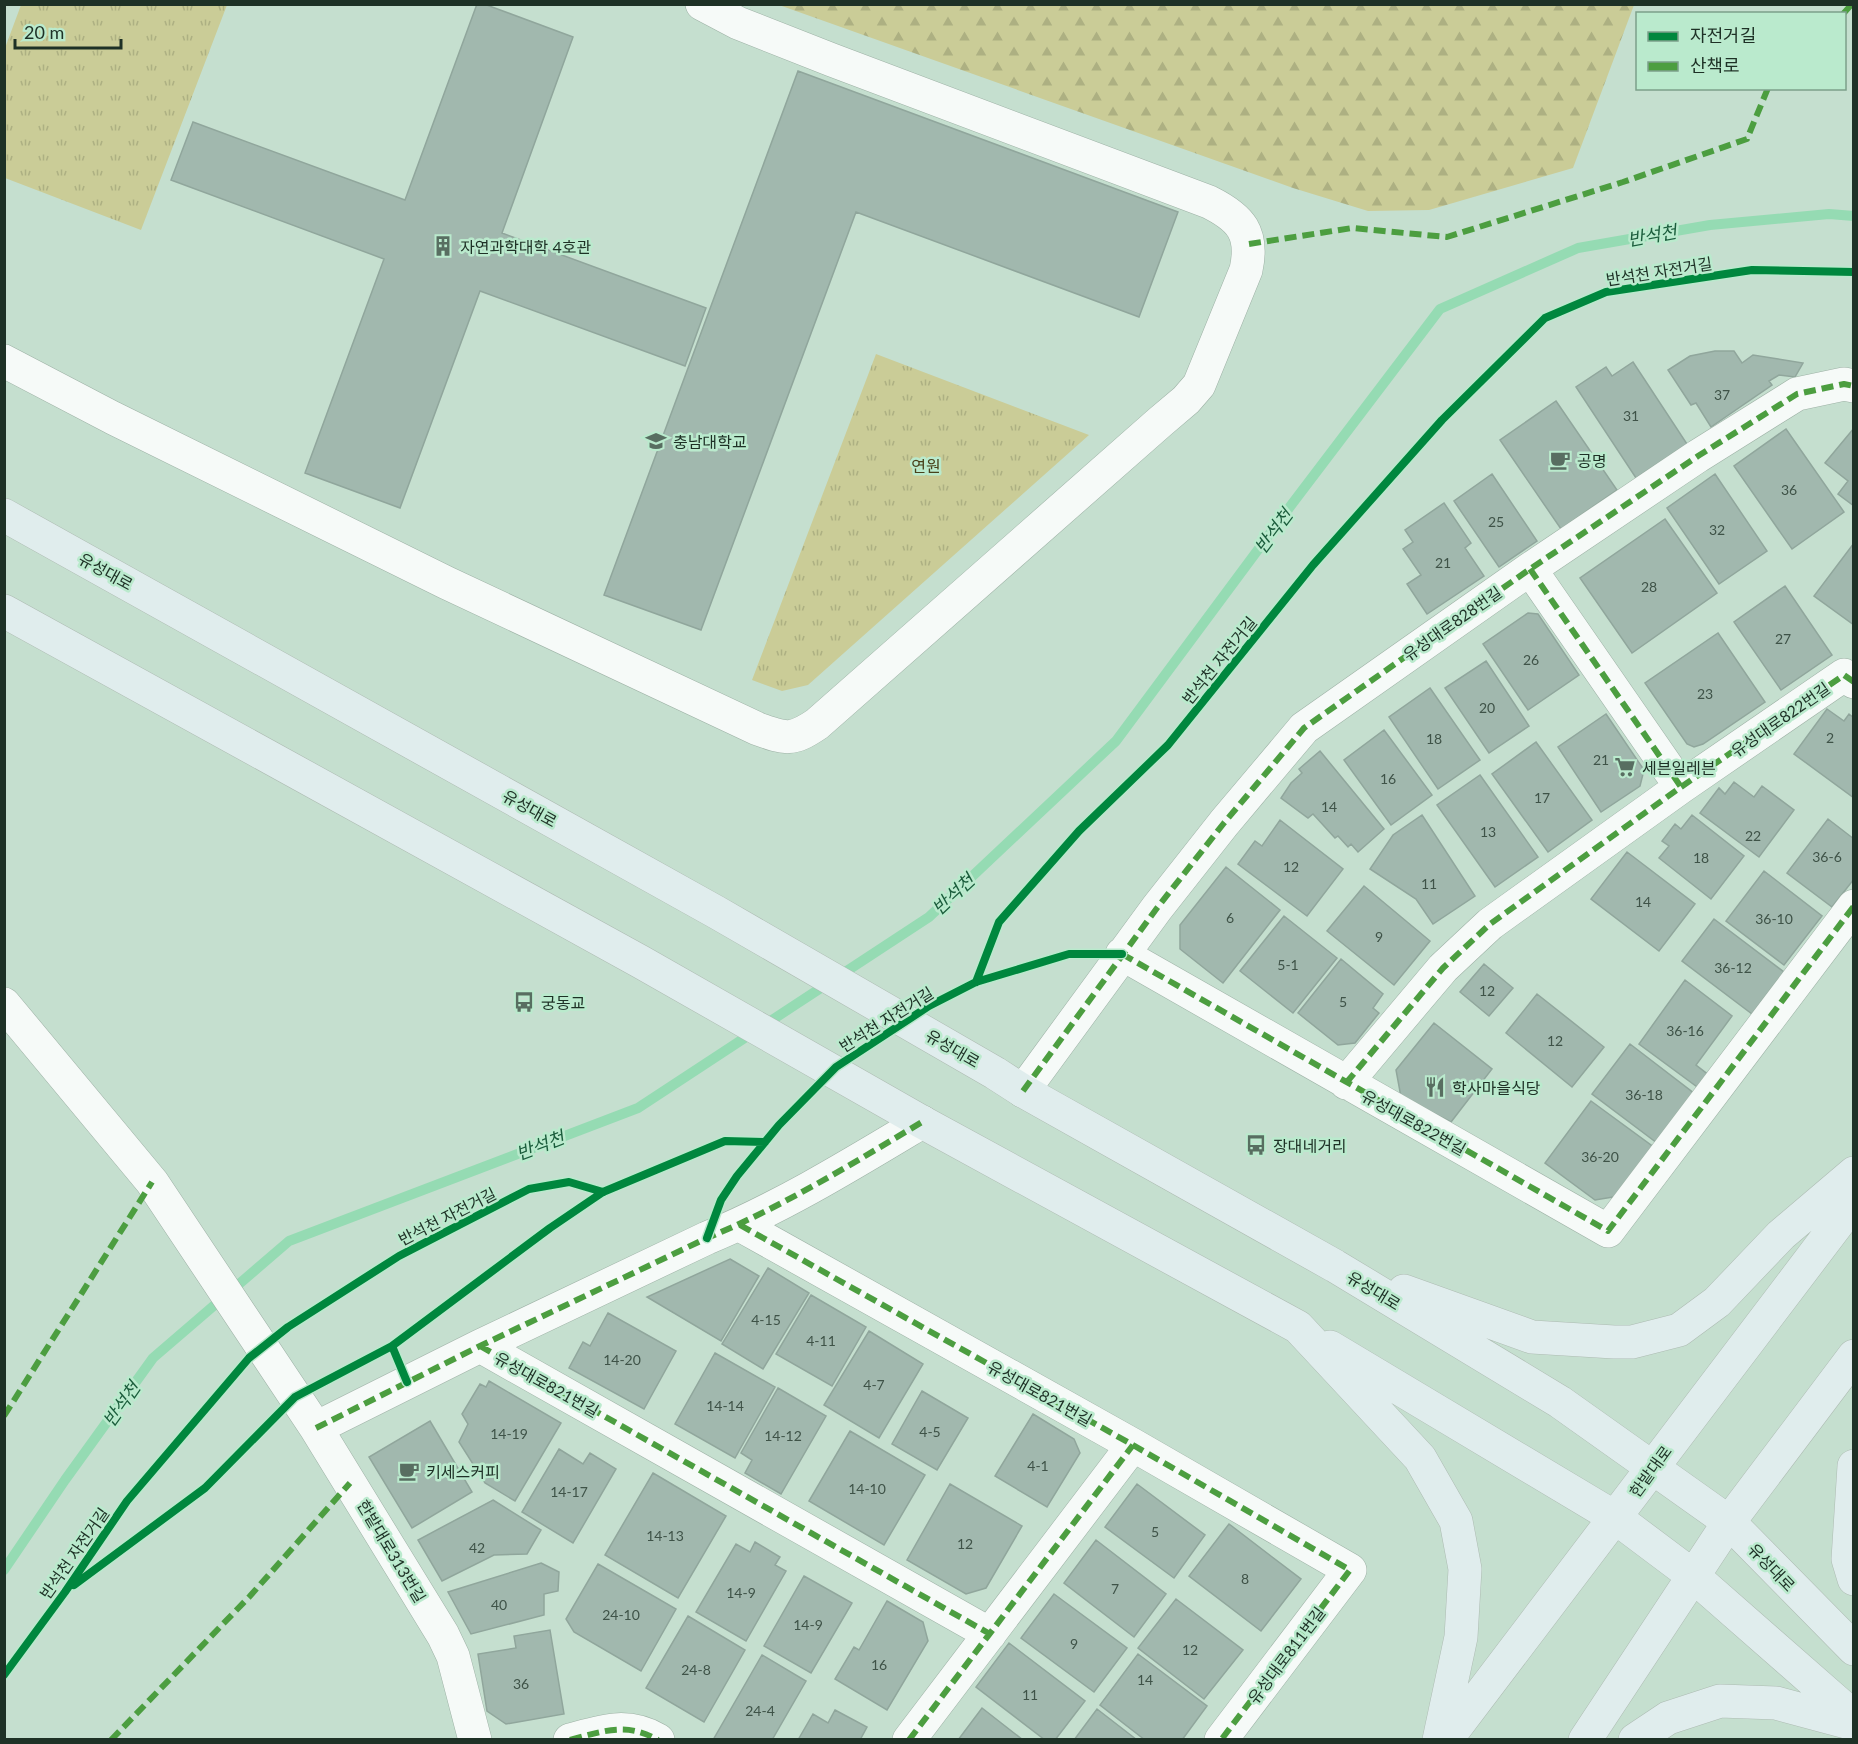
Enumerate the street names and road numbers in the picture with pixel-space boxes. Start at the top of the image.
street label: 반석천 자전거길 [1605,253,1713,289]
street label: 유성대로 [76,548,137,594]
street label: 유성대로828번길 [1399,582,1505,664]
street label: 반석천 자전거길 [1178,612,1260,708]
street label: 유성대로822번길 [1727,678,1833,760]
street label: 유성대로 [500,785,561,831]
street label: 반석천 자전거길 [836,983,936,1055]
street label: 유성대로 [923,1025,983,1071]
street label: 유성대로822번길 [1359,1086,1469,1158]
street label: 반석천 자전거길 [395,1183,499,1249]
street label: 유성대로 [1344,1267,1404,1313]
street label: 유성대로821번길 [492,1348,602,1420]
street label: 유성대로821번길 [985,1357,1095,1429]
street label: 한밭대로 [1625,1441,1675,1500]
street label: 한밭대로313번길 [354,1496,430,1606]
street label: 반석천 자전거길 [35,1504,113,1602]
street label: 유성대로 [1745,1539,1799,1595]
street label: 유성대로811번길 [1243,1603,1329,1707]

